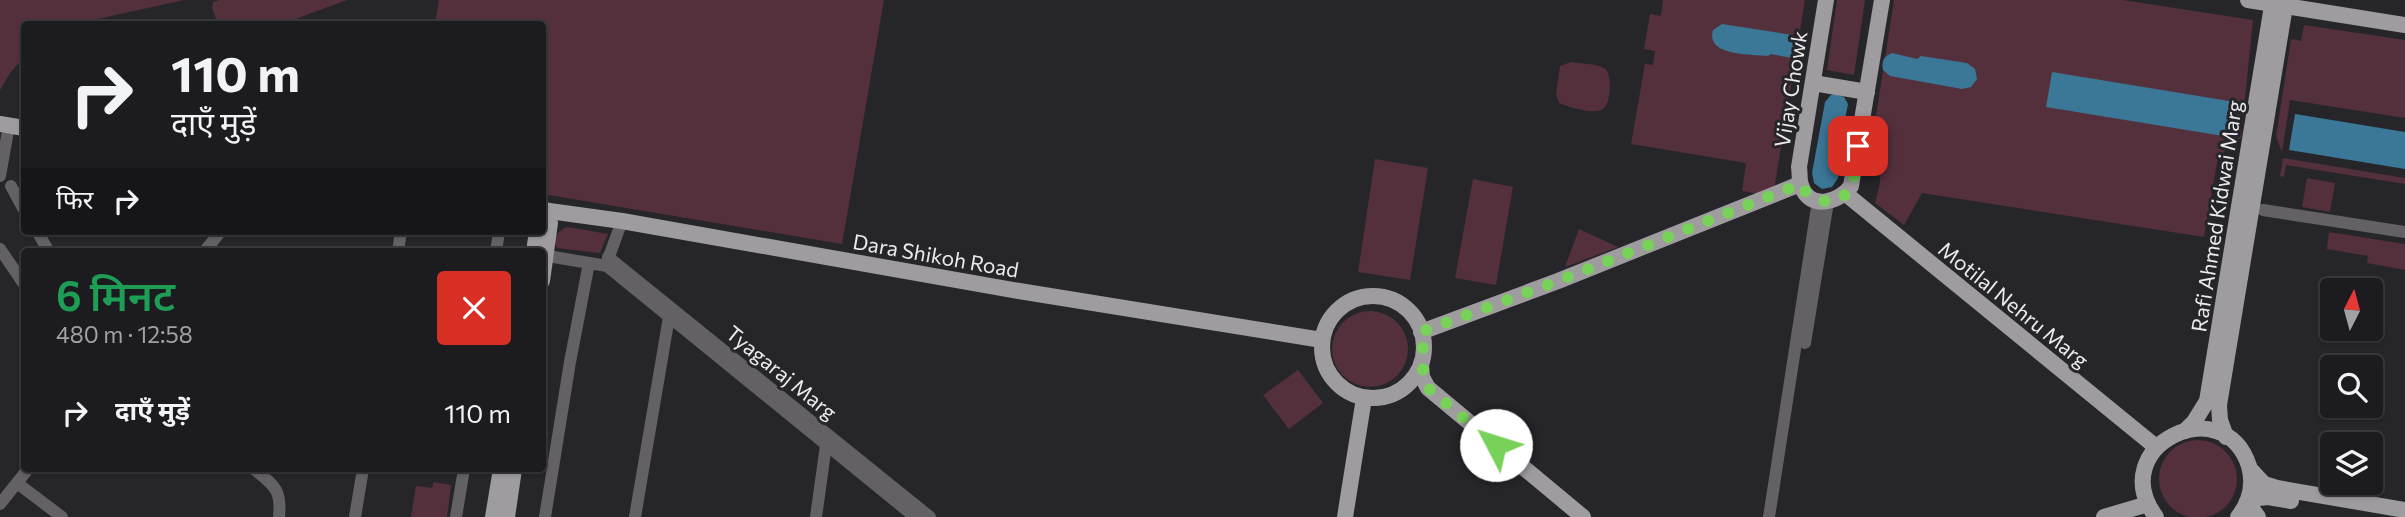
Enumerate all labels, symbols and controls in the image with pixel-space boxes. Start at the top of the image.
street label: Vijay Chowk [1768,29,1812,149]
text: 110 m [171,42,300,102]
icon: right [56,49,147,140]
street label: Rafi Ahmed Kidwai Marg [2185,98,2247,334]
text: दाएँ मुड़ें [171,102,256,142]
pin [1828,116,1888,176]
icon: arrive [1839,127,1877,165]
icon: right [107,182,145,220]
text: फिर [56,183,93,214]
street label: Dara Shikoh Road [851,228,1021,282]
street label: Motilal Nehru Marg [1934,236,2094,372]
text: 6 मिनट [56,268,175,320]
button: close [437,271,511,345]
north arrow [2320,278,2384,341]
map controls [2320,278,2383,495]
text: 480 m · 12:58 [56,320,193,348]
street label: Tyagaraj Marg [722,320,842,424]
button: search [2320,355,2383,418]
icon: right [56,394,94,432]
text: दाएँ मुड़ें [115,394,190,425]
text: 110 m [444,397,511,428]
position arrow [1459,408,1533,482]
button: layers [2320,432,2383,495]

